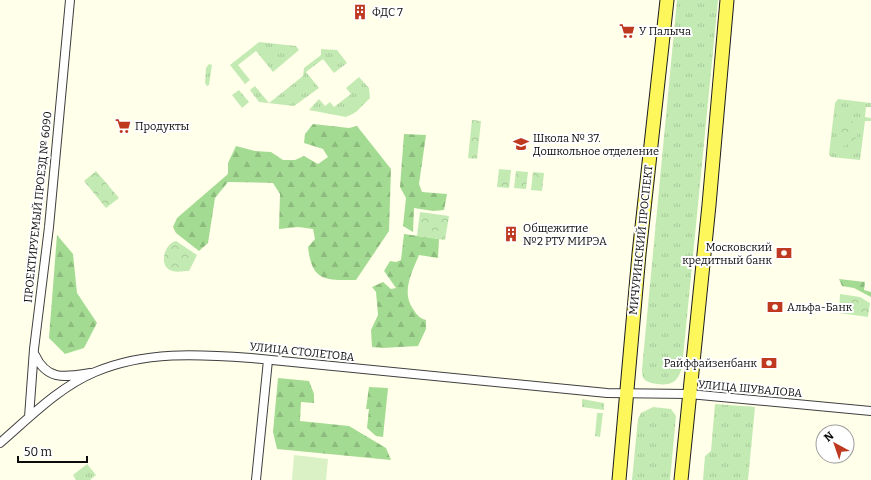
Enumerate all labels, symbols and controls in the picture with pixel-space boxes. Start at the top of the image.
building icon: ФДС 7 [351,3,369,21]
place label: ФДС 7 [372,6,403,19]
supermarket icon: У Палыча [618,22,636,40]
place label: У Палыча [639,25,691,38]
street label: ПРОЕКТИРУЕМЫЙ ПРОЕЗД № 6090 [21,111,55,303]
supermarket icon: Продукты [114,117,132,135]
place label: Продукты [135,120,190,133]
place label: Школа № 37. Дошкольное отделение [533,132,659,158]
school or university icon: Школа № 37. Дошкольное отделение [512,135,530,153]
street label: МИЧУРИНСКИЙ ПРОСПЕКТ [627,164,655,316]
place label: Общежитие №2 РТУ МИРЭА [523,222,607,248]
building icon: Общежитие №2 РТУ МИРЭА [502,225,520,243]
place label: Московский кредитный банк [682,241,773,267]
bank icon: Московский кредитный банк [775,244,793,262]
bank icon: Альфа-Банк [766,298,784,316]
place label: Альфа-Банк [787,301,853,314]
street label: УЛИЦА СТОЛЕТОВА [249,340,355,364]
bank icon: Райффайзенбанк [760,354,778,372]
place label: Райффайзенбанк [664,357,758,370]
street label: УЛИЦА ШУВАЛОВА [697,378,803,400]
north arrow [815,424,855,464]
text: N [821,429,837,444]
scale bar [18,438,87,464]
text: 50 m [24,445,53,459]

